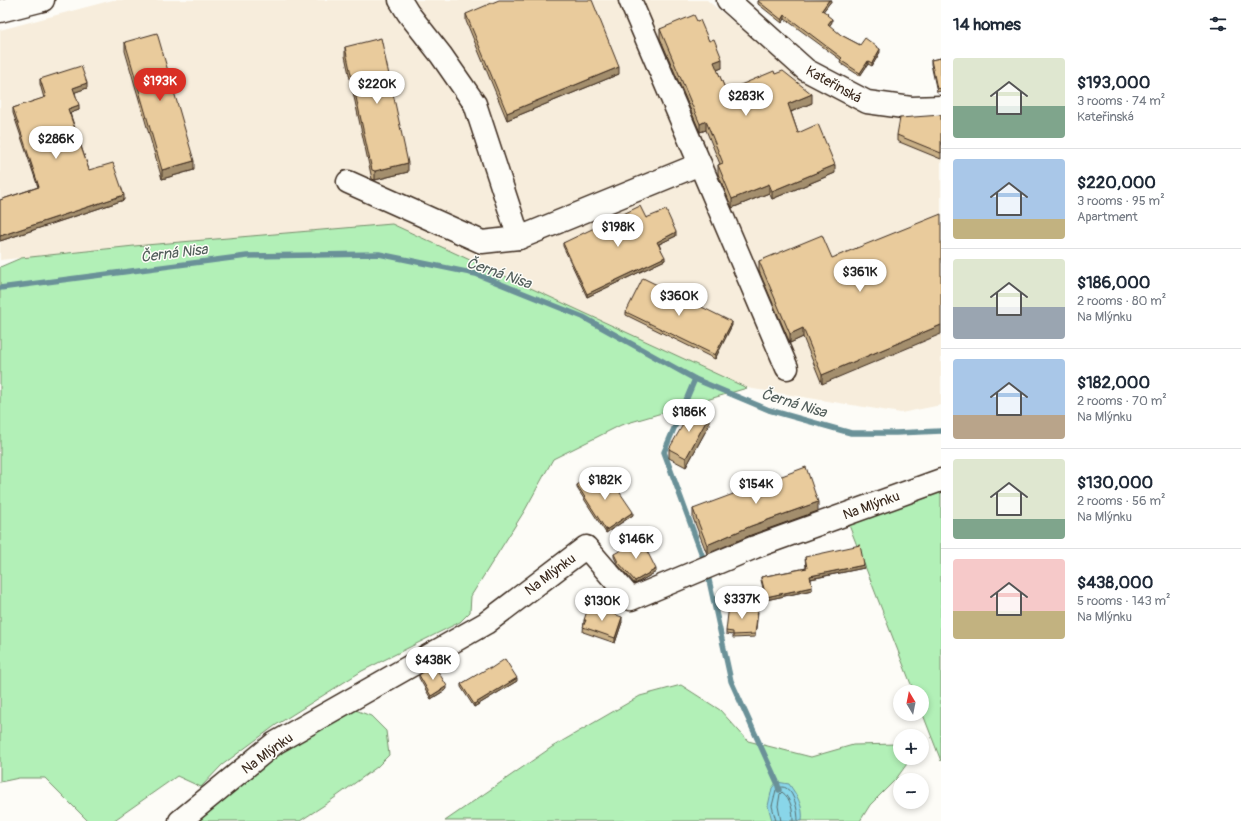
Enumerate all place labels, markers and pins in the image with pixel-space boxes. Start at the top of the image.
pin: $193K [132,68,188,102]
pin: $220K [349,71,405,105]
pin: $283K [718,83,774,117]
pin: $286K [28,126,84,160]
pin: $198K [590,214,646,248]
pin: $361K [832,259,888,293]
pin: $360K [651,283,707,317]
pin: $186K [661,399,717,433]
pin: $182K [577,467,633,501]
pin: $154K [728,471,784,505]
pin: $146K [608,526,664,560]
pin: $337K [714,586,770,620]
pin: $130K [574,588,630,622]
pin: $438K [405,647,461,681]

